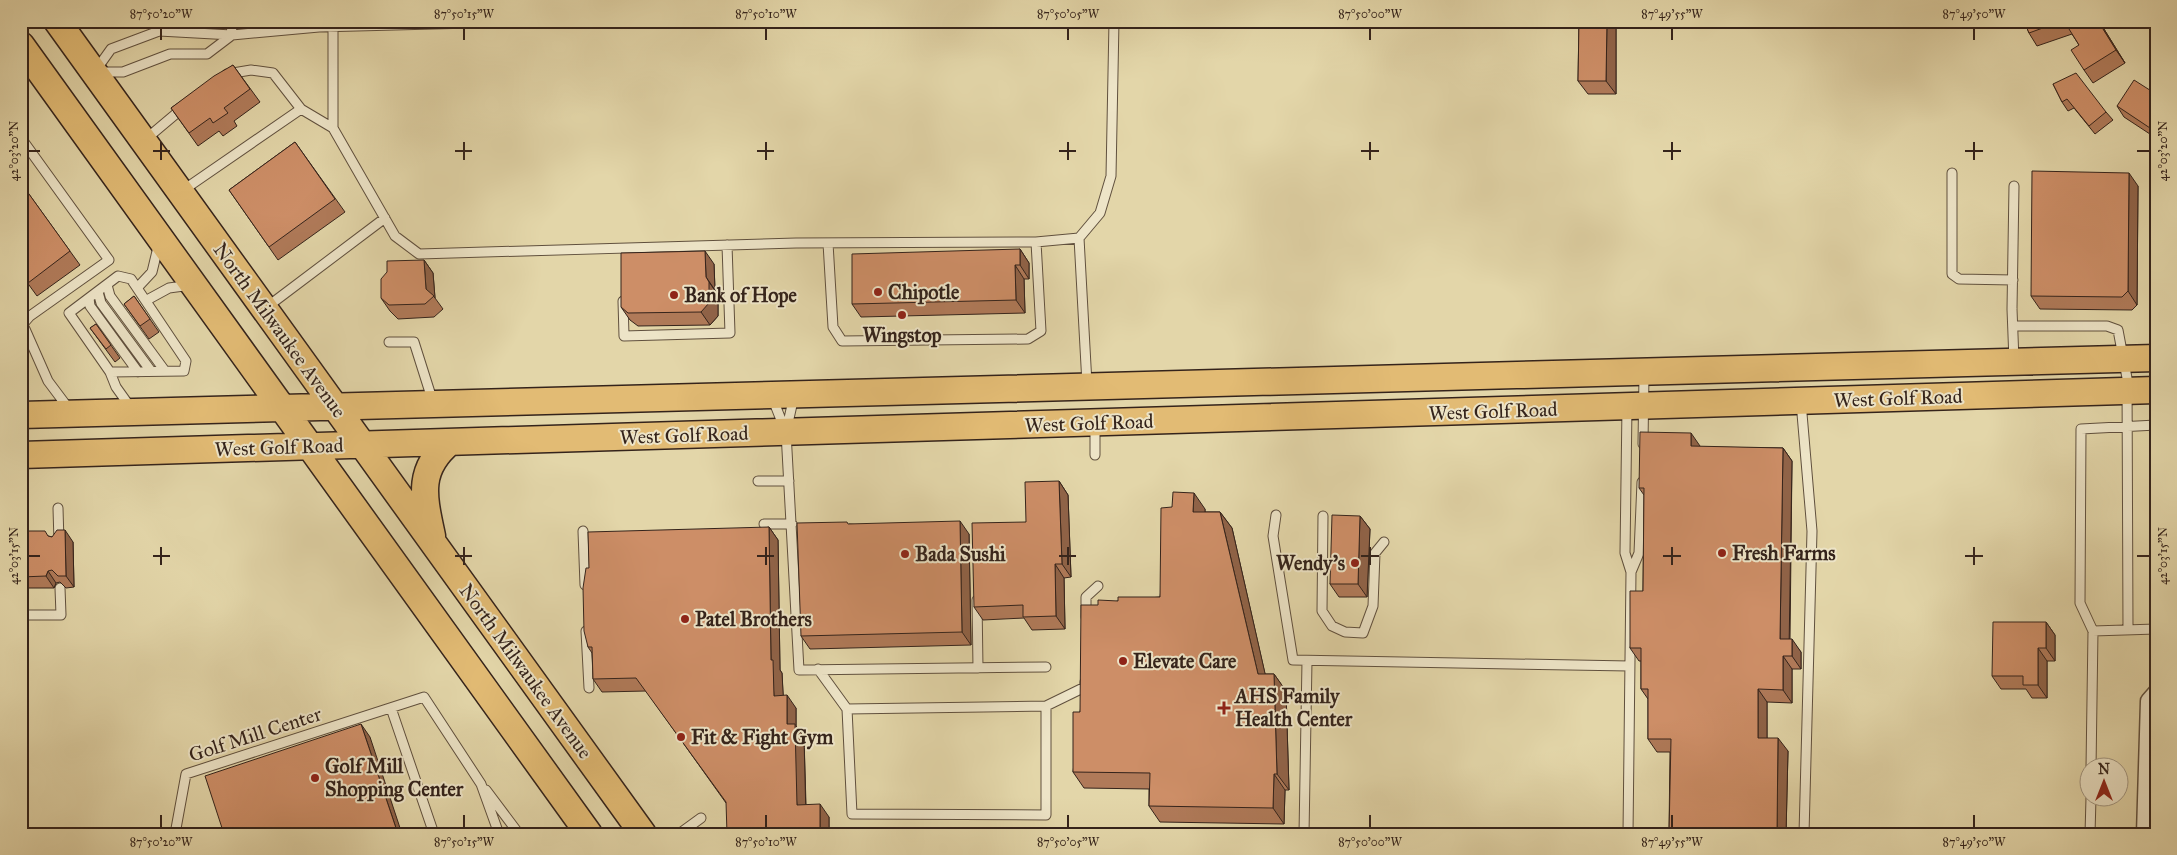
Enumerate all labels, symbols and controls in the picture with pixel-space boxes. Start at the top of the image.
text: 87°50'20"W [130,7,193,21]
text: 87°50'15"W [434,7,495,21]
text: 87°50'10"W [735,7,797,21]
text: 87°50'05"W [1037,7,1100,21]
text: 87°50'00"W [1338,7,1402,21]
text: 87°49'55"W [1641,7,1703,21]
text: 87°49'50"W [1943,7,2006,21]
text: 42°03'20"N [7,121,21,181]
text: 42°03'20"N [2156,121,2170,181]
street label: North Milwaukee Avenue [208,238,352,422]
place label: Chipotle [888,280,960,305]
place label: Bank of Hope [684,283,798,308]
marker: Chipotle [872,286,884,298]
marker: Bank of Hope [668,289,680,301]
marker: Wingstop [896,309,908,321]
place label: Wingstop [862,323,942,348]
street label: West Golf Road [1833,384,1963,412]
street label: West Golf Road [1428,397,1558,425]
street label: West Golf Road [1024,409,1154,437]
street label: West Golf Road [619,421,749,449]
street label: West Golf Road [214,433,344,461]
text: 42°03'15"N [7,527,21,585]
text: 42°03'15"N [2156,527,2170,585]
place label: Fresh Farms [1732,541,1836,565]
place label: Bada Sushi [915,542,1006,566]
marker: Fresh Farms [1716,547,1728,559]
marker: Bada Sushi [899,548,911,560]
place label: Wendy's [1276,551,1346,576]
marker: Wendy's [1349,557,1361,569]
street label: North Milwaukee Avenue [454,579,598,763]
place label: Patel Brothers [695,607,812,631]
marker: Patel Brothers [679,613,691,625]
place label: Elevate Care [1133,649,1237,673]
marker: Elevate Care [1117,655,1129,667]
place label: AHS Family Health Center [1233,684,1353,731]
street label: Golf Mill Center [186,701,325,767]
marker: AHS Family Health Center [1217,701,1231,715]
place label: Fit & Fight Gym [691,725,833,750]
marker: Fit & Fight Gym [675,731,687,743]
place label: Golf Mill Shopping Center [325,754,464,802]
north arrow [2080,758,2130,808]
text: N [2098,761,2110,778]
marker: Golf Mill Shopping Center [309,772,321,784]
text: 87°50'20"W [130,835,193,849]
text: 87°50'15"W [434,835,495,849]
text: 87°50'10"W [735,835,797,849]
text: 87°50'05"W [1037,835,1100,849]
text: 87°50'00"W [1338,835,1402,849]
text: 87°49'55"W [1641,835,1703,849]
text: 87°49'50"W [1943,835,2006,849]

